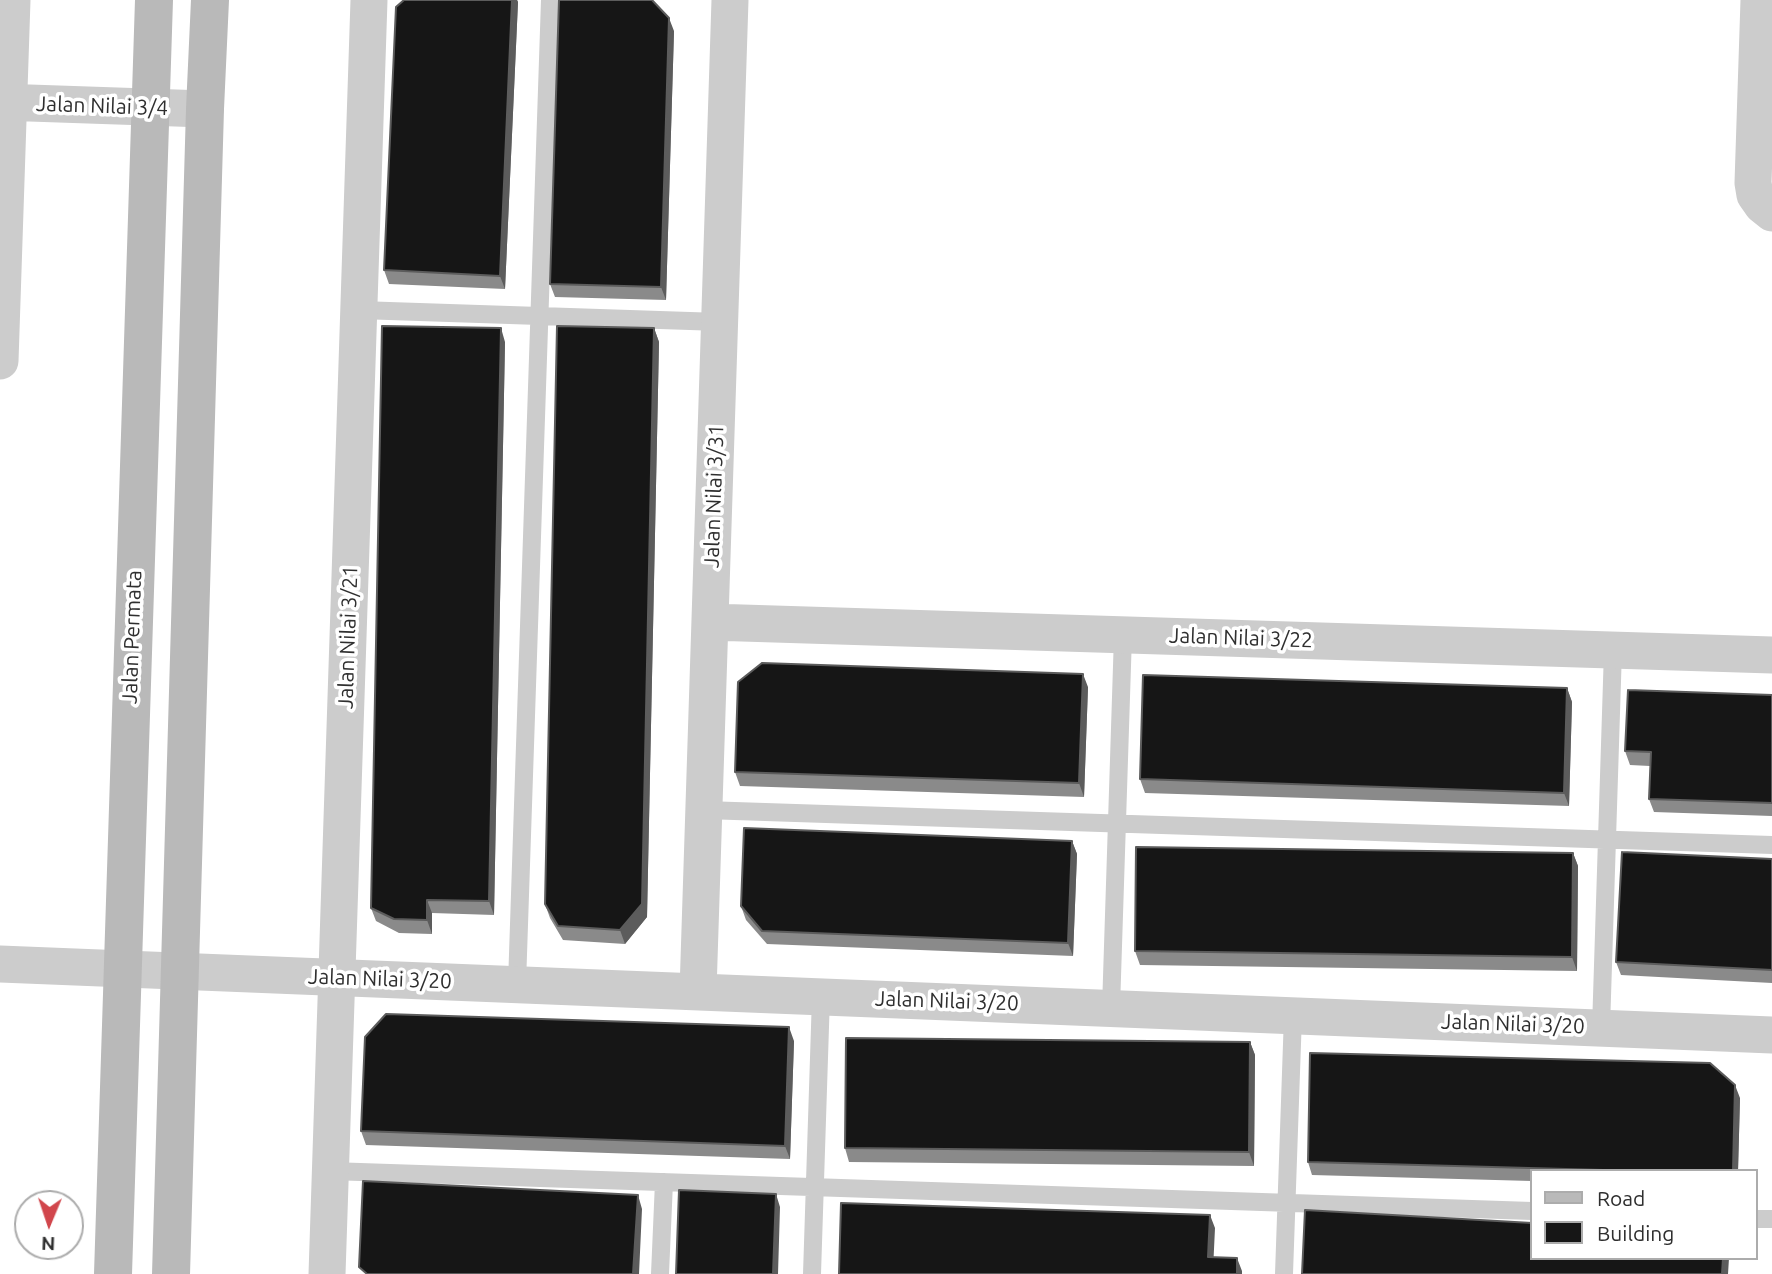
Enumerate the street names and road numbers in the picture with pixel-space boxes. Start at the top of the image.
street label: Jalan Nilai 3/4 [36,91,168,121]
street label: Jalan Nilai 3/31 [699,424,729,568]
street label: Jalan Nilai 3/21 [333,565,363,709]
street label: Jalan Permata [117,570,147,704]
street label: Jalan Nilai 3/22 [1169,623,1313,653]
street label: Jalan Nilai 3/20 [308,964,452,994]
street label: Jalan Nilai 3/20 [875,986,1019,1016]
street label: Jalan Nilai 3/20 [1441,1009,1585,1039]

